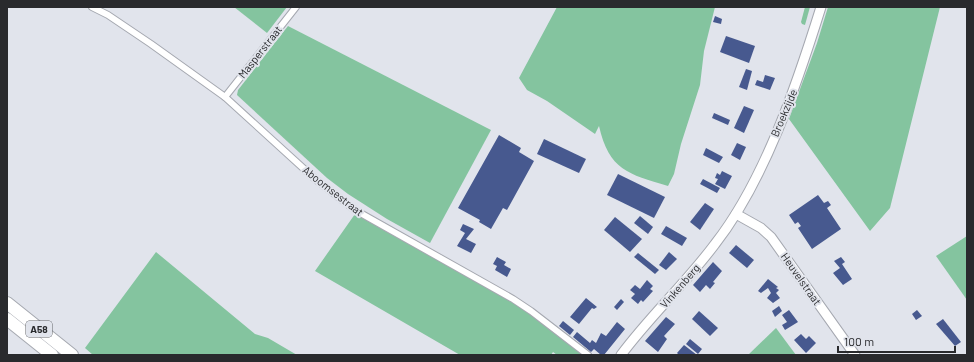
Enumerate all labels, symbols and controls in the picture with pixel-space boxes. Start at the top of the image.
street label: Masperstraat [235,23,284,81]
street label: Broekzijde [768,87,799,139]
street label: Aboomsestraat [300,163,366,218]
street label: Heuvelstraat [779,250,824,307]
street label: Vinkenberg [657,261,702,310]
road number: A58 [26,321,52,337]
scale bar [838,328,955,354]
text: 100 m [844,334,874,348]

